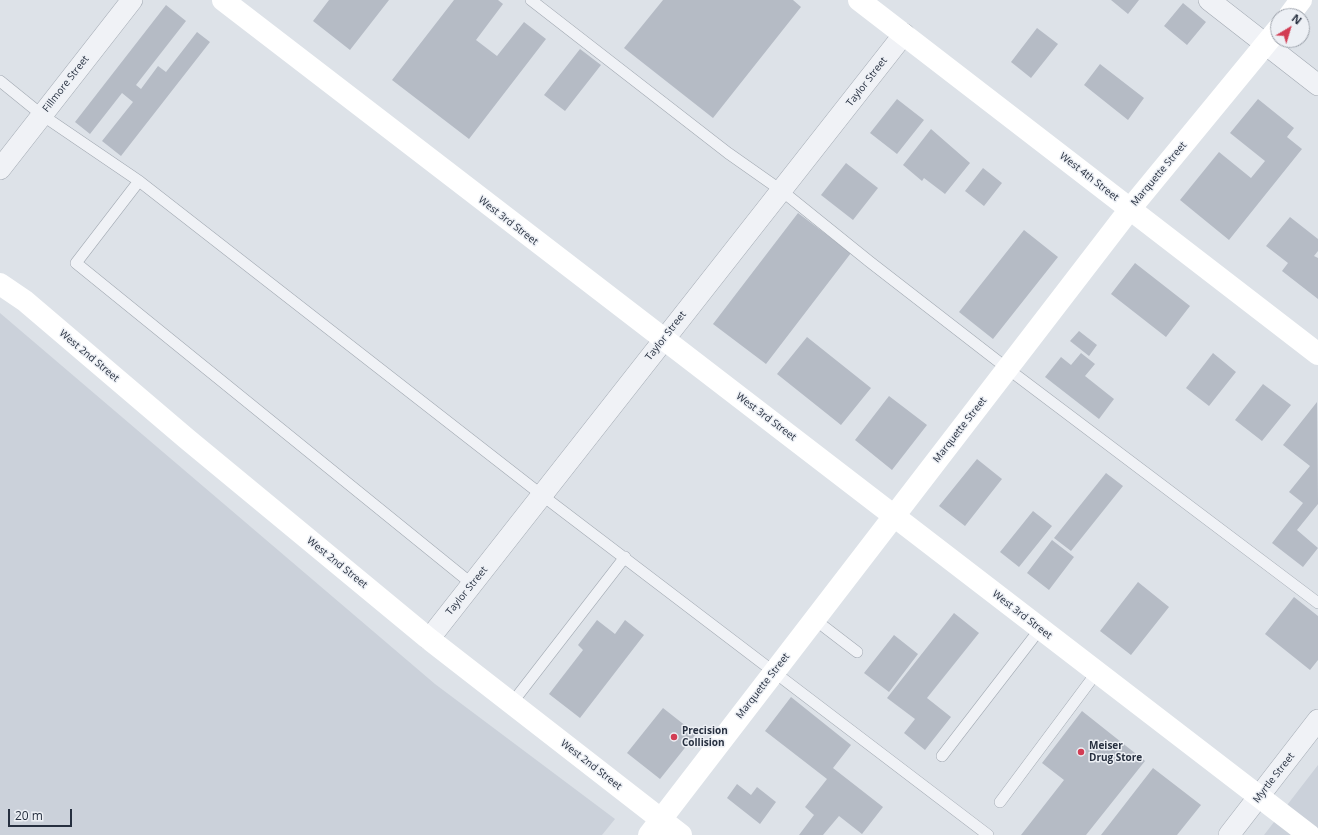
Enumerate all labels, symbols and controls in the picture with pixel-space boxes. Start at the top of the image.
north arrow [1270,8,1310,48]
text: N [1289,10,1305,28]
street label: Fillmore Street [40,53,92,115]
street label: Taylor Street [844,55,890,109]
street label: Marquette Street [1129,140,1189,208]
street label: West 4th Street [1057,150,1121,204]
street label: West 3rd Street [476,194,540,248]
street label: Taylor Street [643,309,689,363]
street label: West 2nd Street [57,328,121,384]
street label: West 3rd Street [734,390,798,444]
street label: Marquette Street [931,395,989,465]
street label: West 2nd Street [304,535,370,591]
street label: Taylor Street [444,564,490,618]
street label: West 3rd Street [990,588,1054,642]
street label: Marquette Street [734,651,792,721]
place label: Precision Collision [682,725,728,748]
marker: Precision Collision [669,732,679,742]
street label: West 2nd Street [558,737,624,793]
place label: Meiser Drug Store [1089,740,1142,764]
marker: Meiser Drug Store [1076,747,1086,757]
street label: Myrtle Street [1251,751,1297,805]
scale bar [10,801,74,827]
text: 20 m [15,807,43,824]

